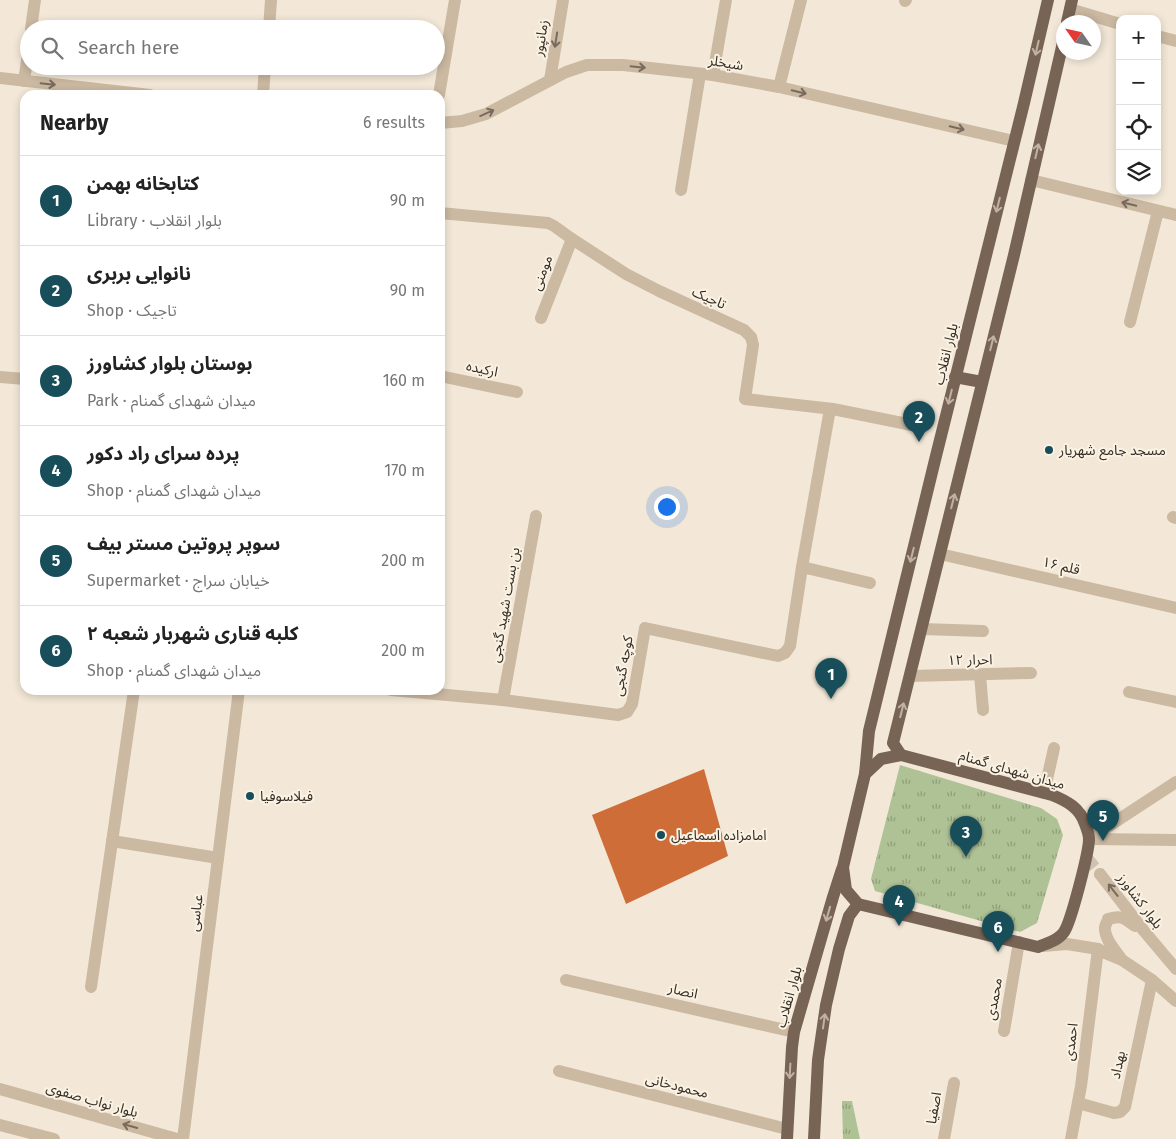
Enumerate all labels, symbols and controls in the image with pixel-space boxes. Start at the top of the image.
north arrow [1056,15,1101,60]
map controls [1116,15,1161,195]
button: + [1116,15,1161,60]
street label: زمانپور [530,19,553,59]
search box [20,20,445,75]
one-way arrow [551,32,561,48]
icon: search [38,34,66,62]
text: Search here [78,36,179,59]
one-way arrow [1032,39,1041,55]
street label: شیخلر [706,52,745,74]
button: − [1116,60,1161,105]
one-way arrow [630,62,646,72]
one-way arrow [40,79,56,89]
one-way arrow [790,88,806,97]
button: locate [1116,105,1161,150]
one-way arrow [479,107,494,117]
text: Nearby [40,110,108,136]
text: 6 results [363,113,425,132]
one-way arrow [949,124,965,133]
one-way arrow [1033,143,1042,159]
button: layers [1116,150,1161,195]
text: کتابخانه بهمن [87,172,199,195]
text: 1 [52,191,60,210]
text: 90 m [390,191,425,210]
one-way arrow [993,197,1002,213]
one-way arrow [1121,199,1137,208]
text: Library · بلوار انقلاب [87,211,222,230]
street label: مومنی [528,253,556,293]
text: نانوایی بربری [87,262,191,285]
text: 2 [52,281,60,300]
text: 90 m [390,281,425,300]
street label: تاجیک [689,283,729,313]
text: Shop · تاجیک [87,301,177,320]
street label: بلوار انقلاب [930,321,962,387]
one-way arrow [988,336,997,352]
text: بوستان بلوار کشاورز [87,352,252,375]
street label: ارکیده [465,357,499,381]
text: 3 [52,371,60,390]
text: 160 m [383,371,425,390]
one-way arrow [945,388,955,404]
text: Park · میدان شهدای گمنام [87,391,256,410]
pin: 2 [903,401,935,442]
text: پرده سرای راد دکور [87,442,239,465]
place label: مسجد جامع شهریار [1058,442,1166,461]
marker: مسجد جامع شهریار [1043,444,1055,456]
text: 4 [51,461,61,480]
text: 170 m [384,461,425,480]
text: Shop · میدان شهدای گمنام [87,481,261,500]
one-way arrow [949,493,958,509]
your location [654,494,680,520]
text: سوپر پروتین مستر بیف [87,532,280,555]
street label: بن بست شهید گنجی [487,546,524,664]
one-way arrow [907,546,916,562]
text: 5 [52,551,60,570]
text: 200 m [381,551,425,570]
street label: قلم ۱۶ [1040,553,1081,581]
text: Supermarket · خیابان سراج [87,571,270,590]
text: کلبه قناری شهربار شعبه ۲ [87,622,298,645]
street label: کوچه گنجی [609,634,638,698]
text: 6 [51,641,61,660]
text: 200 m [381,641,425,660]
street label: احرار ۱۲ [947,651,993,669]
pin: 1 [815,658,847,699]
text: Shop · میدان شهدای گمنام [87,661,261,680]
one-way arrow [898,702,907,718]
street label: میدان شهدای گمنام [957,747,1067,795]
place label: فیلاسوفیا [260,788,313,805]
marker: فیلاسوفیا [244,790,256,802]
pin: 5 [1087,800,1119,841]
pin: 3 [950,816,982,857]
place label: امامزاده اسماعیل [671,827,767,844]
marker: امامزاده اسماعیل [655,829,667,841]
street label: بلوار کشاورز [1113,869,1166,932]
one-way arrow [1108,884,1119,897]
pin: 4 [883,885,915,926]
street label: عباسی [185,894,207,932]
one-way arrow [823,905,833,921]
pin: 6 [982,911,1014,952]
street label: بلوار انقلاب [772,964,806,1030]
street label: محمدی [982,977,1006,1021]
street label: انصار [666,979,699,1003]
one-way arrow [819,1013,829,1029]
street label: احمدی [1060,1022,1082,1062]
street label: بهداد [1107,1049,1129,1081]
one-way arrow [786,1063,795,1079]
street label: محمودخانی [644,1070,710,1102]
street label: بلوار نواب صفوی [44,1079,140,1121]
street label: اصفیا [923,1091,945,1125]
one-way arrow [122,1120,138,1130]

